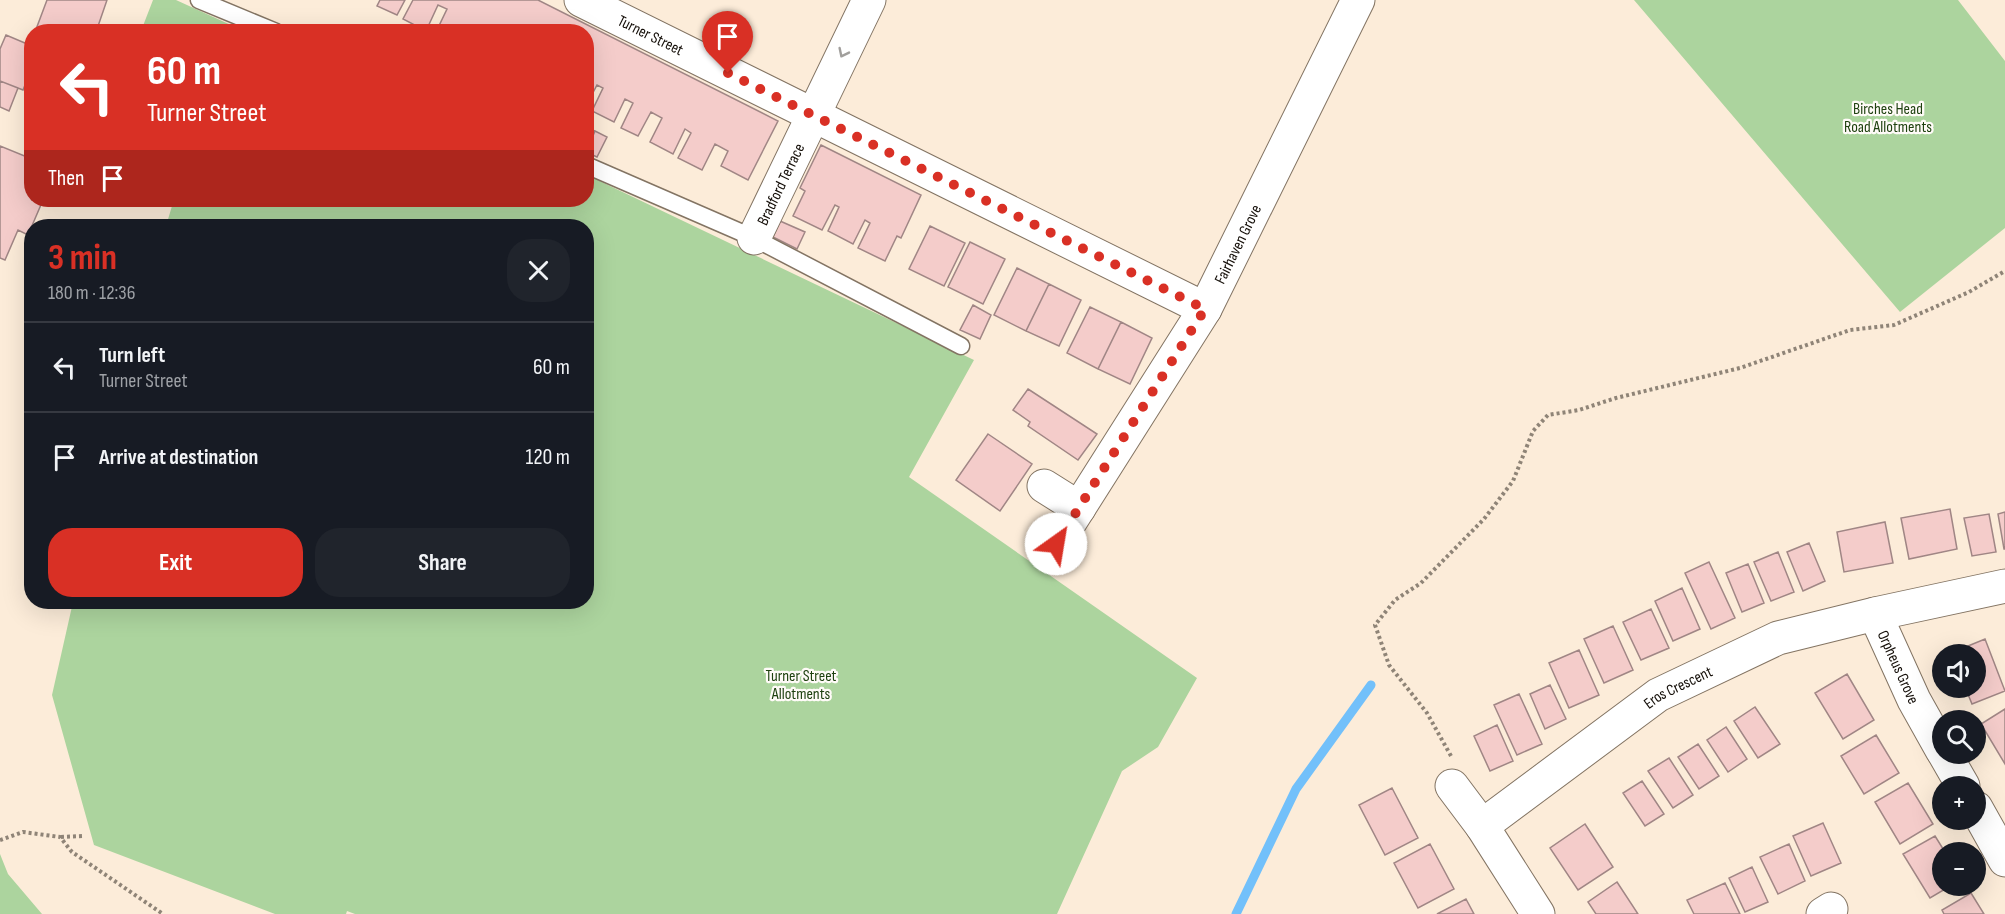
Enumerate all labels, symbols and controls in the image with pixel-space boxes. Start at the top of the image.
pin [702,11,753,73]
street label: Turner Street [614,12,686,60]
icon: arrive [711,20,744,53]
text: 60 m [147,46,221,97]
one-way arrow [839,46,850,57]
icon: left [48,48,126,126]
text: Turner Street [147,97,266,129]
park label: Birches Head Road Allotments [1844,100,1932,137]
street label: Bradford Terrace [754,141,809,229]
icon: arrive [96,162,129,195]
text: Then [48,165,84,192]
street label: Fairhaven Grove [1211,202,1266,287]
text: 3 min [48,237,117,280]
button: close [507,239,570,302]
text: 180 m · 12:36 [48,281,135,305]
text: Turn left [99,342,165,369]
icon: left [48,351,81,384]
text: 60 m [533,354,570,381]
text: Turner Street [99,369,188,393]
icon: arrive [48,441,81,474]
text: Arrive at destination [99,444,258,471]
text: 120 m [526,444,570,471]
position arrow [1024,512,1088,576]
button: Exit [48,528,303,597]
button: Share [315,528,570,597]
street label: Orpheus Grove [1873,628,1923,707]
map controls [1932,644,1986,896]
button: sound [1932,644,1986,698]
street label: Eros Crescent [1640,663,1716,713]
park label: Turner Street Allotments [766,667,837,704]
button: search [1932,710,1986,764]
button: + [1932,776,1986,830]
button: − [1932,842,1986,896]

